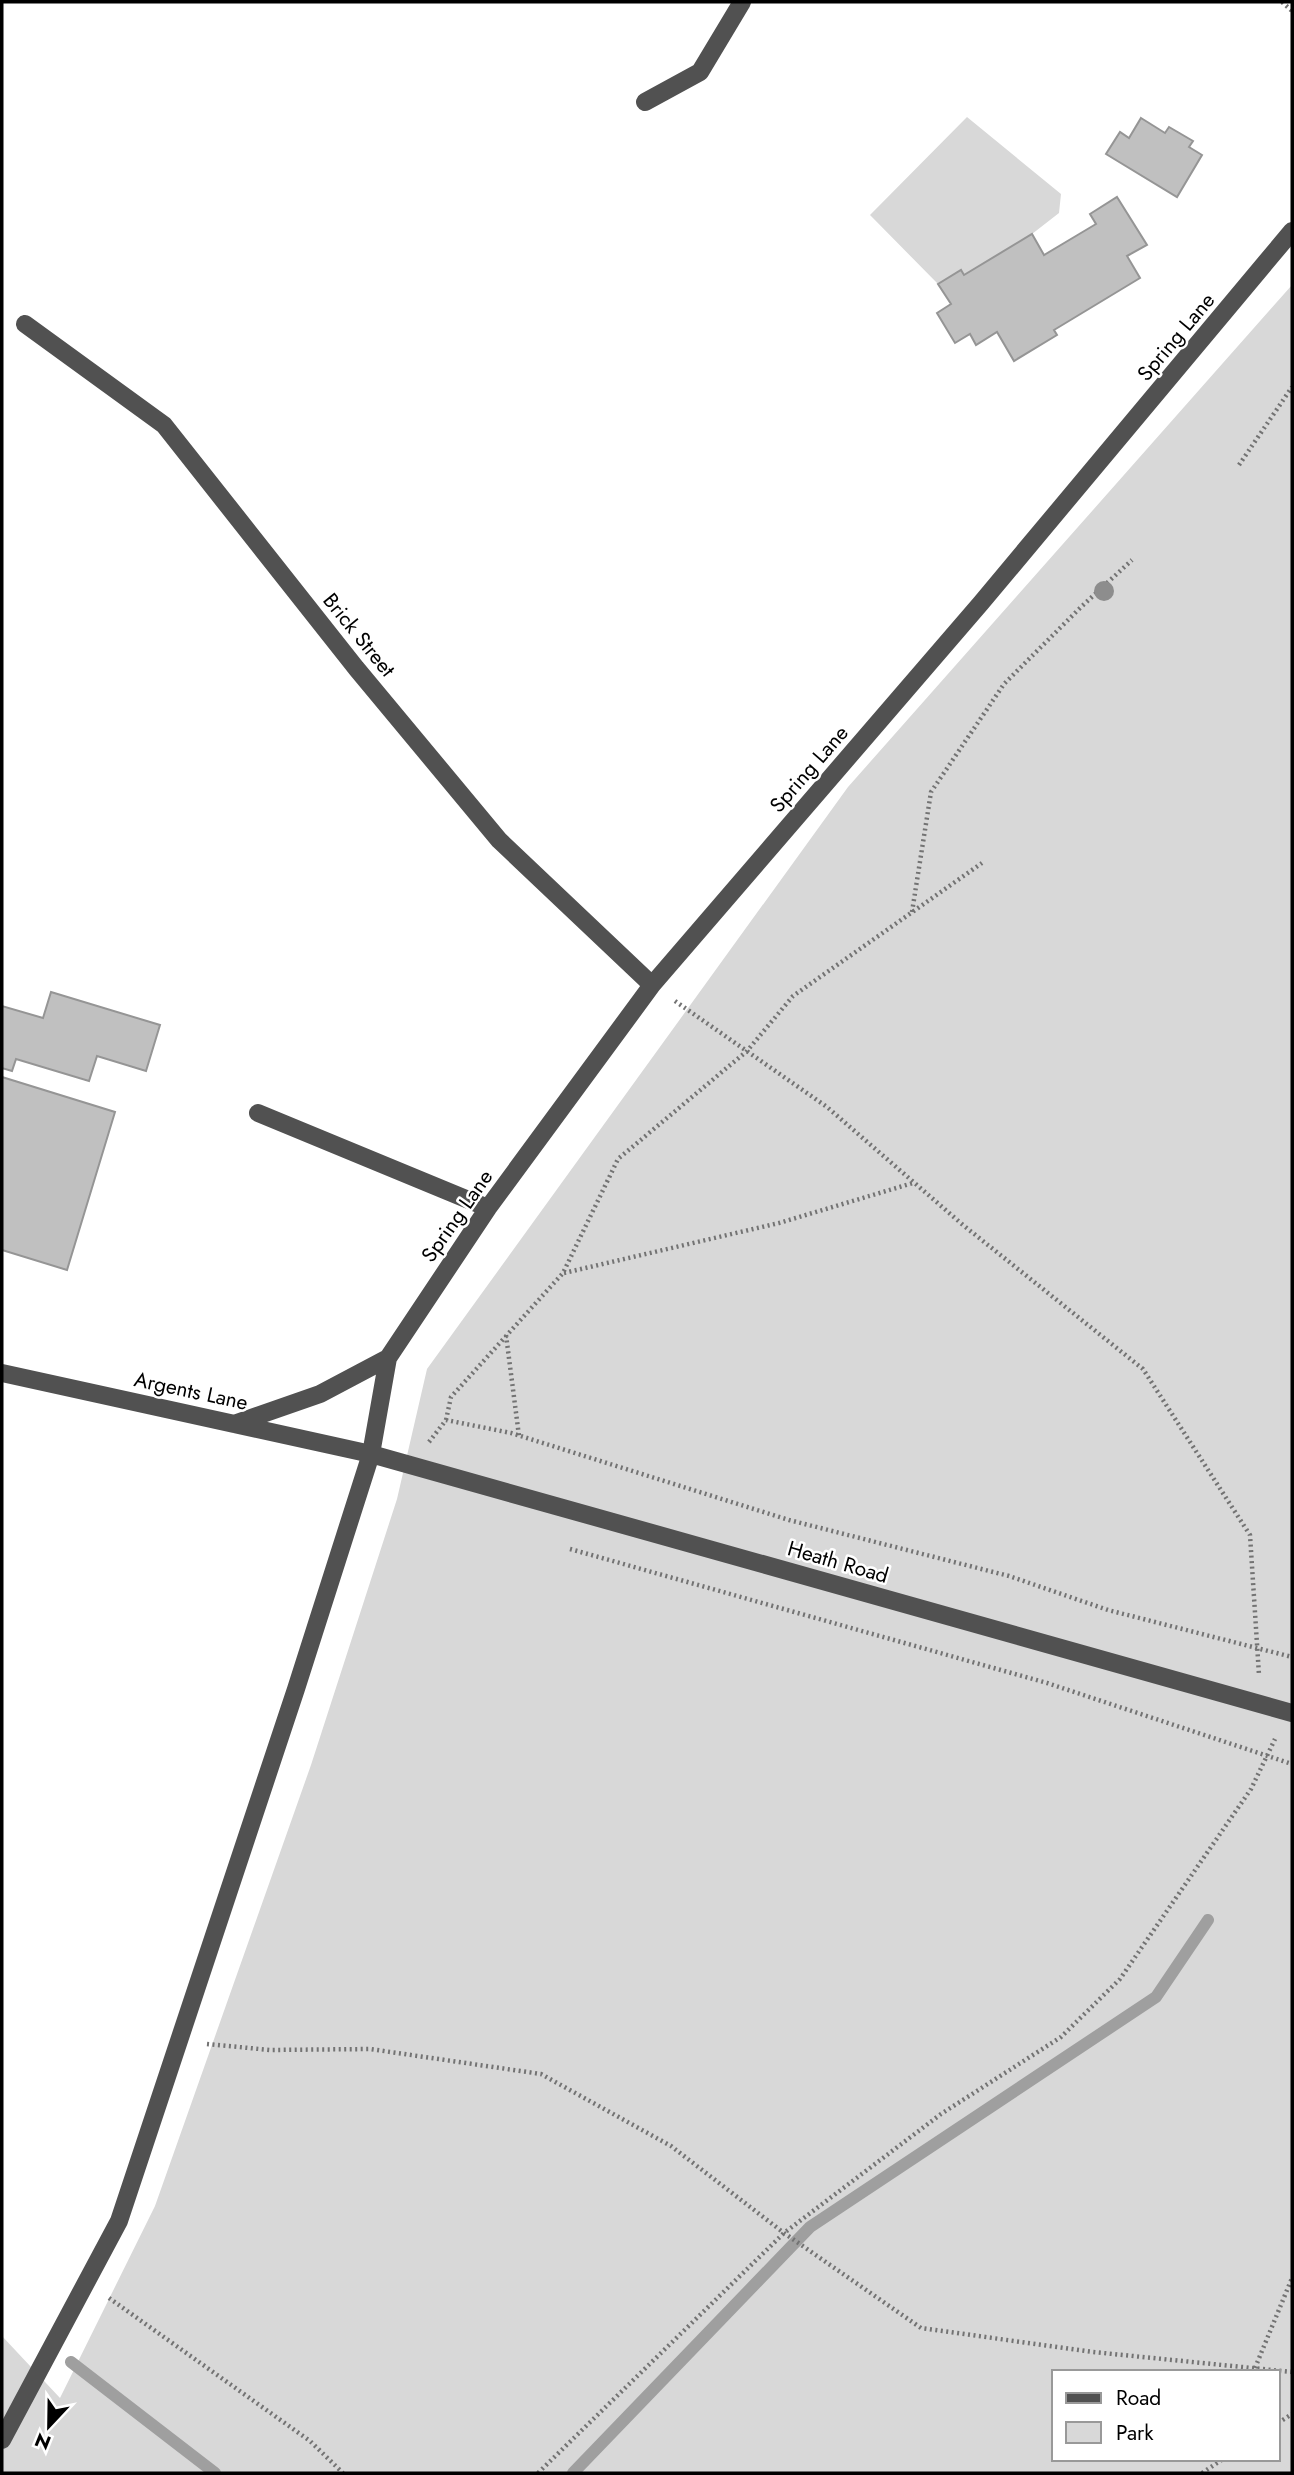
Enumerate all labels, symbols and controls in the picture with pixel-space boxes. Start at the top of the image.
street label: Spring Lane [1130,286,1222,388]
street label: Brick Street [316,587,402,683]
street label: Spring Lane [763,719,855,819]
street label: Spring Lane [414,1163,500,1268]
street label: Argents Lane [131,1364,251,1418]
street label: Heath Road [784,1533,892,1591]
legend [1052,2370,1280,2461]
text: Road [1116,2383,1161,2413]
north arrow [14,2391,84,2461]
text: Park [1116,2418,1154,2448]
text: N [31,2426,55,2457]

